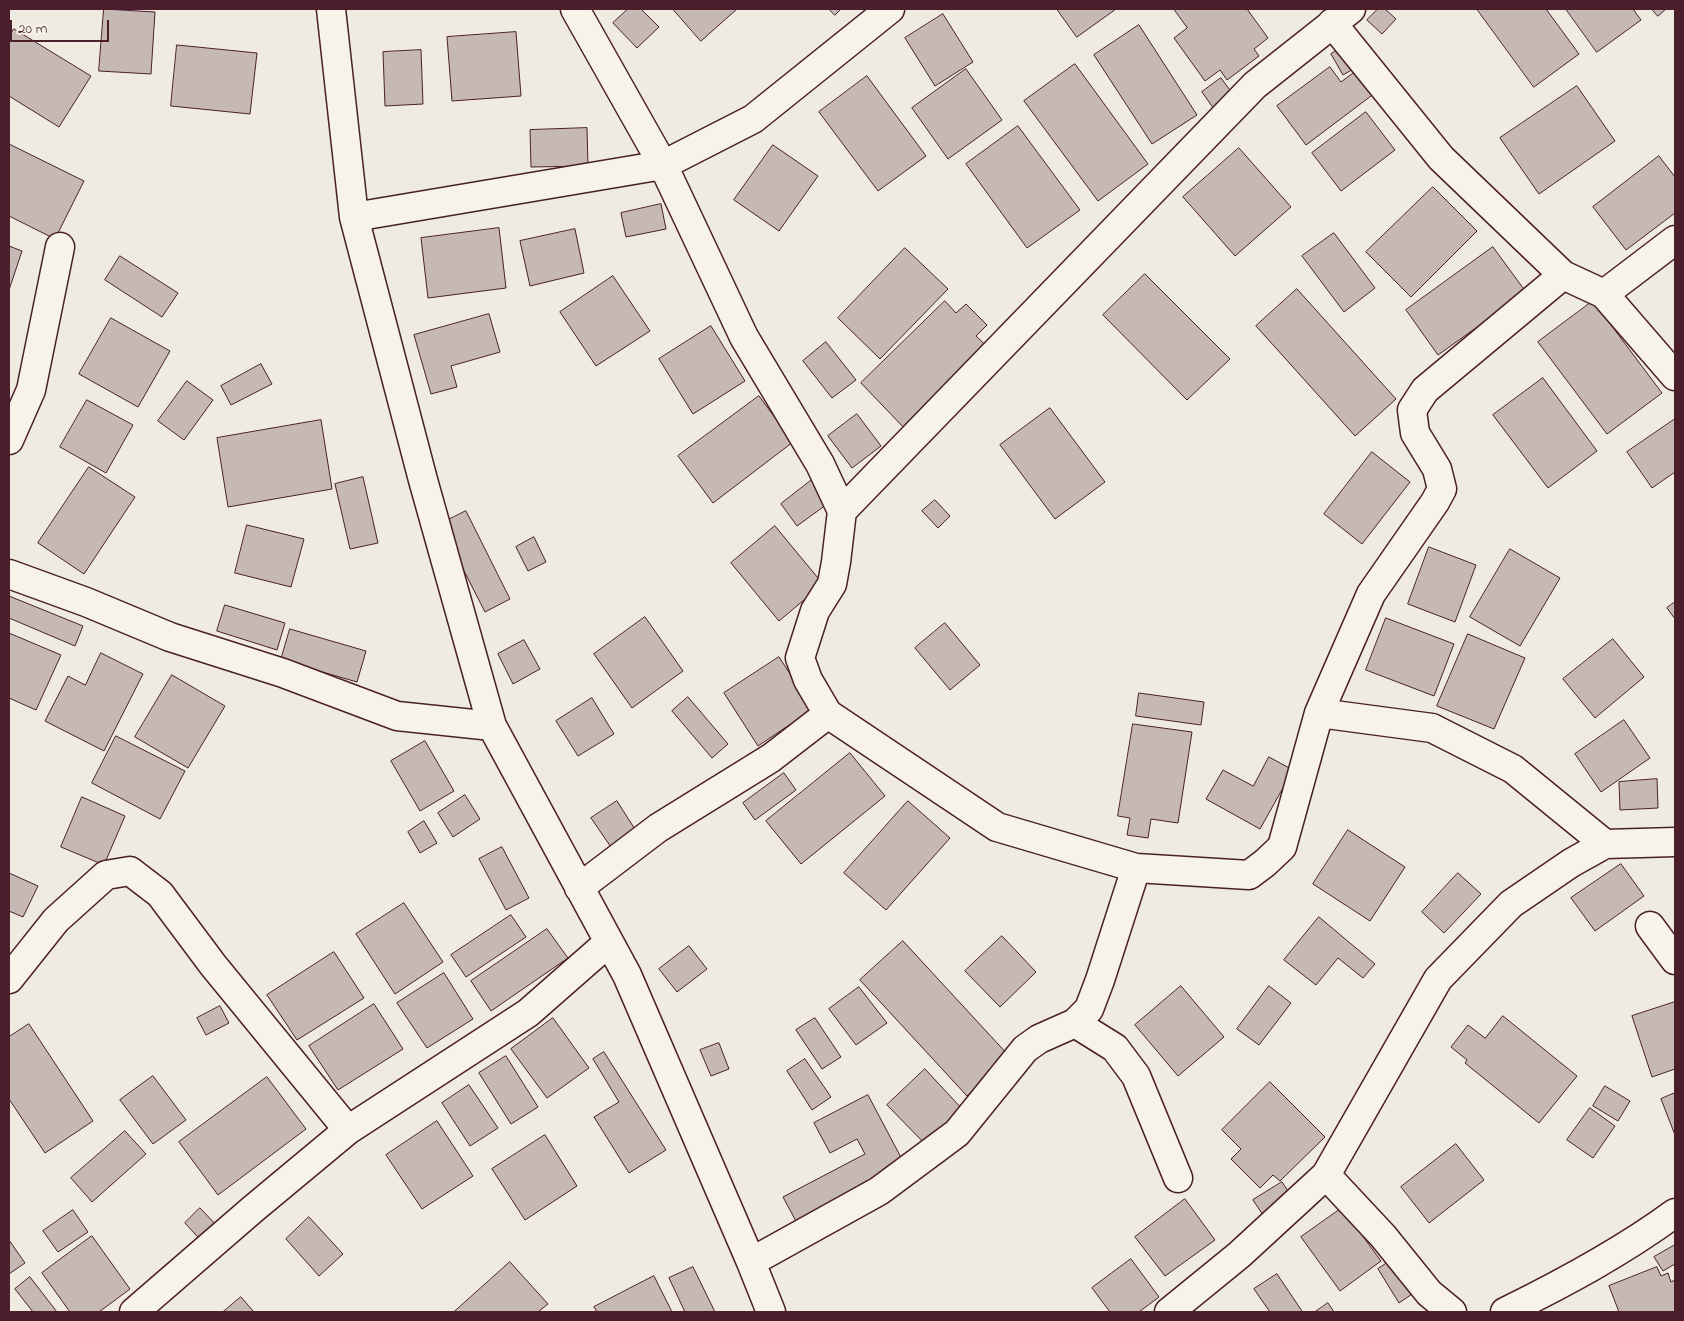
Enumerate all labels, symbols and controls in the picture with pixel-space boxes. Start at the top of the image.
scale bar [12,10,111,42]
text: 20 m [18,18,47,40]

